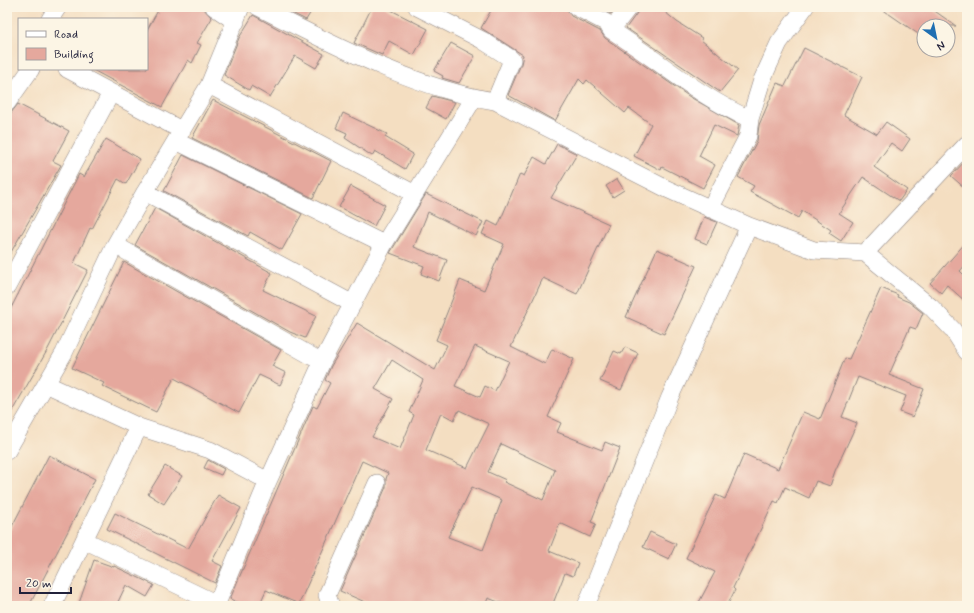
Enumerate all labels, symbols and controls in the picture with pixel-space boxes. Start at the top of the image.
legend [18,18,148,70]
north arrow [916,18,956,58]
text: Road [54,27,78,43]
text: N [934,38,948,53]
text: Building [54,47,94,64]
scale bar [20,569,71,595]
text: 20 m [26,576,52,592]

